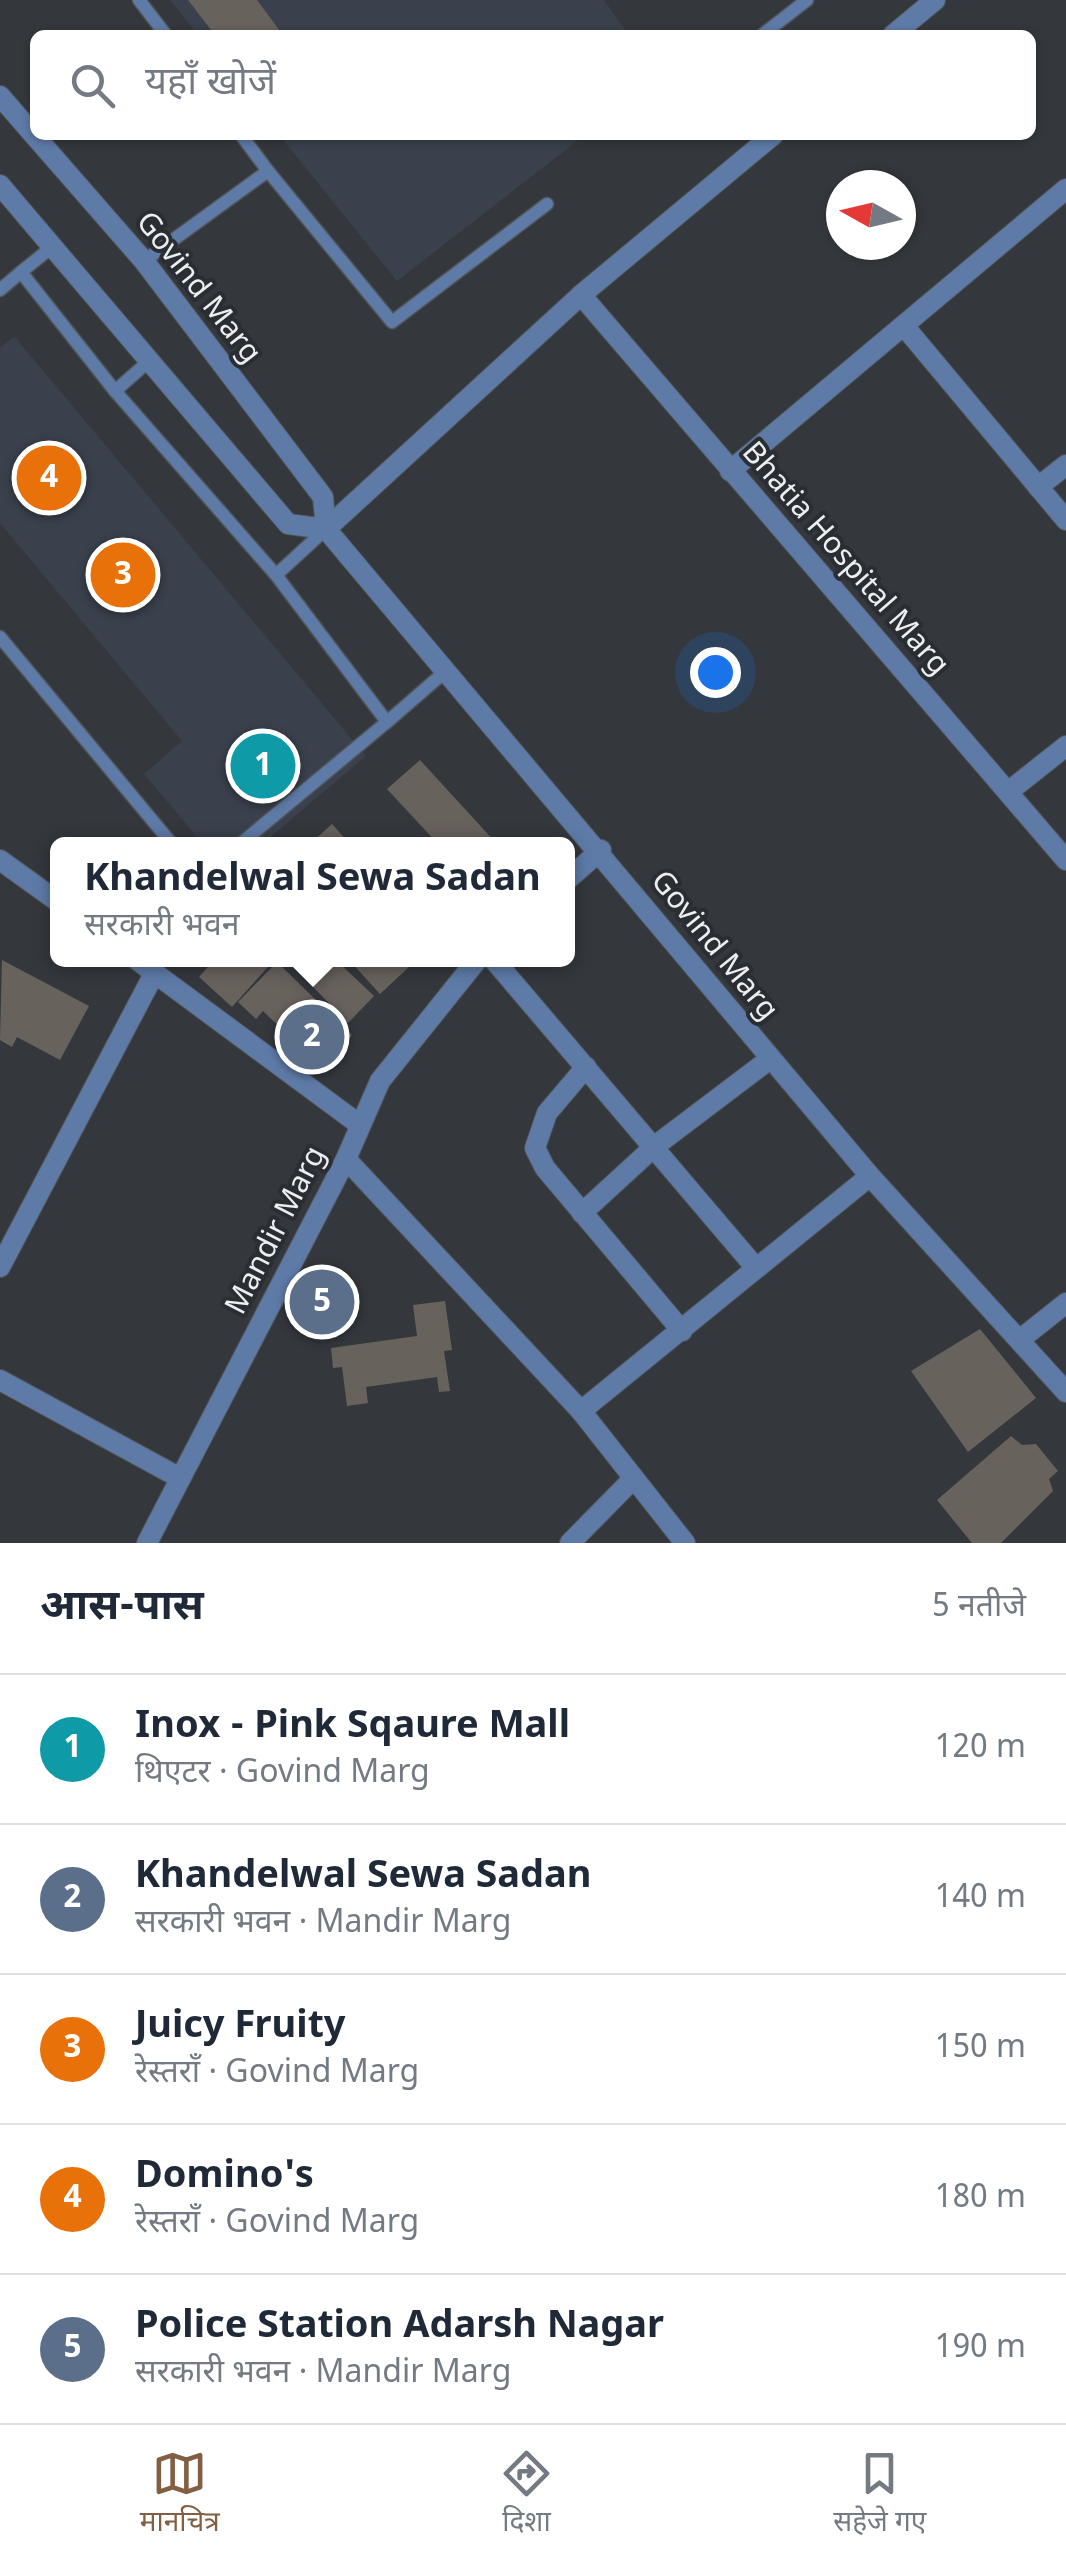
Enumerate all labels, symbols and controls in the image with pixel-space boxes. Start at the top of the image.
search box [30,30,1036,140]
icon: search [65,58,120,113]
text: यहाँ खोजें [145,60,276,110]
north arrow [826,170,916,260]
street label: Govind Marg [126,205,268,372]
street label: Bhatia Hospital Marg [732,435,956,684]
pin: 4 [17,440,82,516]
pin: 3 [90,538,156,612]
your location [690,647,741,698]
pin: 1 [230,728,296,804]
popup [50,837,575,967]
text: Khandelwal Sewa Sadan [84,856,541,906]
street label: Govind Marg [641,864,785,1029]
text: सरकारी भवन [84,906,240,948]
pin: 2 [280,1000,344,1074]
street label: Mandir Marg [218,1141,336,1322]
pin: 5 [290,1264,354,1340]
text: आस-पास [40,1581,204,1636]
text: 5 नतीजे [932,1587,1026,1629]
text: Inox - Pink Sqaure Mall [135,1703,570,1753]
text: 1 [63,1728,82,1770]
text: 120 m [935,1728,1026,1770]
text: थिएटर · Govind Marg [135,1753,430,1795]
text: Khandelwal Sewa Sadan [135,1853,592,1903]
text: 2 [63,1878,82,1920]
text: 140 m [935,1878,1026,1920]
text: सरकारी भवन · Mandir Marg [135,1903,511,1945]
text: Juicy Fruity [135,2003,345,2053]
text: 3 [63,2028,82,2070]
text: 150 m [935,2028,1026,2070]
text: रेस्तराँ · Govind Marg [135,2053,419,2095]
text: Domino's [135,2153,314,2203]
text: 4 [63,2178,82,2220]
text: 180 m [935,2178,1026,2220]
text: रेस्तराँ · Govind Marg [135,2203,419,2245]
text: Police Station Adarsh Nagar [135,2303,664,2353]
text: 5 [63,2328,82,2370]
text: 190 m [935,2328,1026,2370]
text: सरकारी भवन · Mandir Marg [135,2353,511,2395]
tab: मानचित्र [140,2446,220,2542]
tab: दिशा [499,2446,554,2542]
tab: सहेजे गए [833,2446,926,2542]

